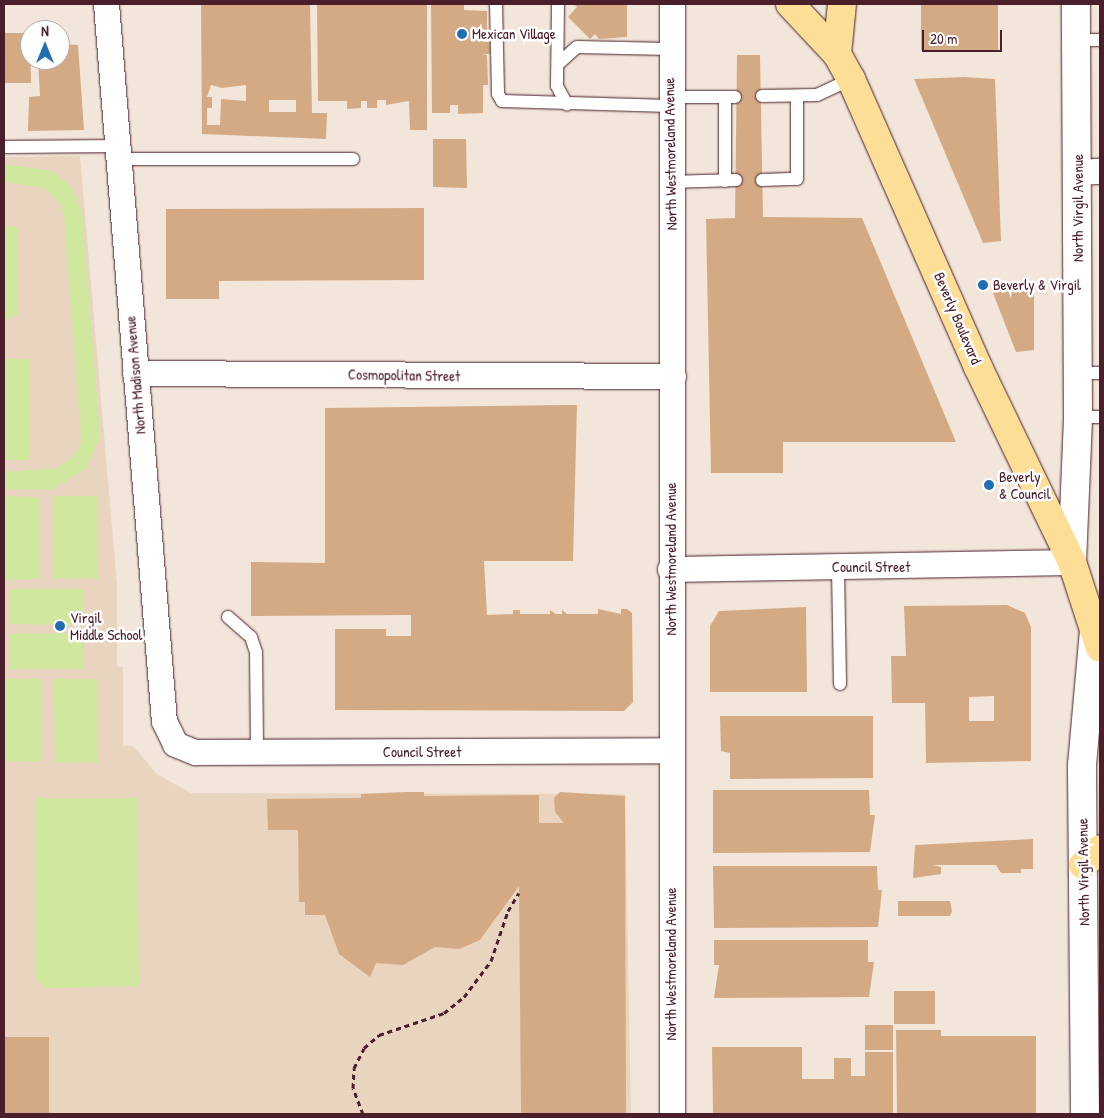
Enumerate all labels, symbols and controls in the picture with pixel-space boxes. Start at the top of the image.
north arrow [20,20,70,70]
scale bar [924,20,1004,52]
text: N [41,21,49,40]
place label: Mexican Village [472,25,556,43]
marker: Mexican Village [456,28,468,40]
text: 20 m [930,28,957,49]
street label: North Westmoreland Avenue [660,77,680,231]
street label: North Virgil Avenue [1069,154,1087,262]
street label: Beverly Boulevard [931,269,985,367]
place label: Beverly & Virgil [993,276,1081,294]
marker: Beverly & Virgil [977,279,989,291]
street label: North Madison Avenue [121,315,149,435]
street label: Cosmopolitan Street [348,365,460,385]
place label: Beverly & Council [999,467,1051,502]
marker: Beverly & Council [983,479,995,491]
street label: North Westmoreland Avenue [662,483,680,635]
street label: Council Street [832,558,910,576]
place label: Virgil Middle School [70,608,142,643]
marker: Virgil Middle School [54,620,66,632]
street label: Council Street [383,743,461,761]
street label: North Virgil Avenue [1073,818,1093,926]
street label: North Westmoreland Avenue [662,888,680,1040]

